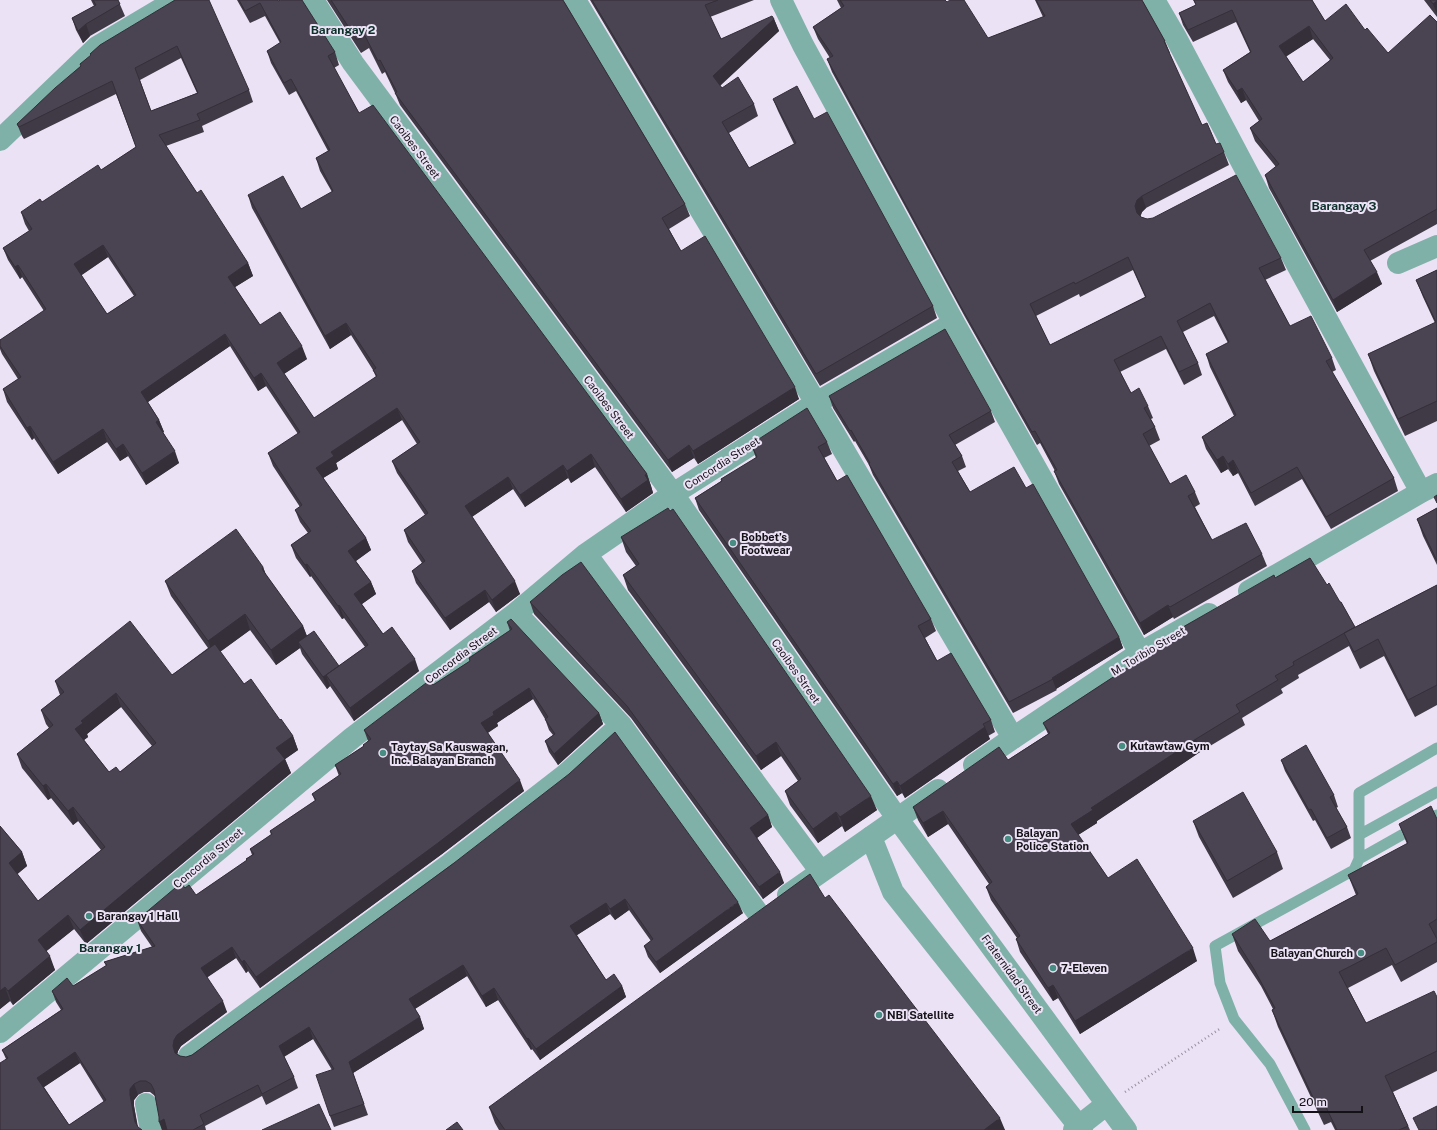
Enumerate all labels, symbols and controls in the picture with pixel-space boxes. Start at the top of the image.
district label: Barangay 2 [311,23,376,37]
street label: Caoibes Street [387,113,443,181]
district label: Barangay 3 [1311,199,1377,213]
street label: Caoibes Street [581,373,637,441]
street label: Concordia Street [682,434,762,492]
place label: Bobbet’s Footwear [741,531,791,556]
marker: Bobbet’s Footwear [728,538,738,548]
street label: Concordia Street [423,624,499,686]
street label: M. Toribio Street [1109,624,1187,678]
street label: Caoibes Street [769,637,823,705]
place label: Kutawtaw Gym [1130,740,1210,752]
place label: Taytay Sa Kauswagan, Inc. Balayan Branch [391,741,509,766]
marker: Kutawtaw Gym [1117,741,1127,751]
marker: Taytay Sa Kauswagan, Inc. Balayan Branch [378,748,388,758]
street label: Concordia Street [171,826,245,890]
place label: Balayan Police Station [1016,827,1089,852]
marker: Balayan Police Station [1003,834,1013,844]
place label: Barangay 1 Hall [97,910,179,922]
marker: Barangay 1 Hall [84,911,94,921]
street label: Fraternidad Street [979,932,1045,1016]
district label: Barangay 1 [79,941,141,955]
place label: Balayan Church [1270,947,1353,959]
marker: Balayan Church [1356,948,1366,958]
place label: 7-Eleven [1061,962,1107,974]
marker: 7-Eleven [1048,963,1058,973]
place label: NBI Satellite [887,1009,954,1021]
marker: NBI Satellite [874,1010,884,1020]
scale bar [1293,1088,1362,1114]
text: 20 m [1299,1095,1327,1109]

